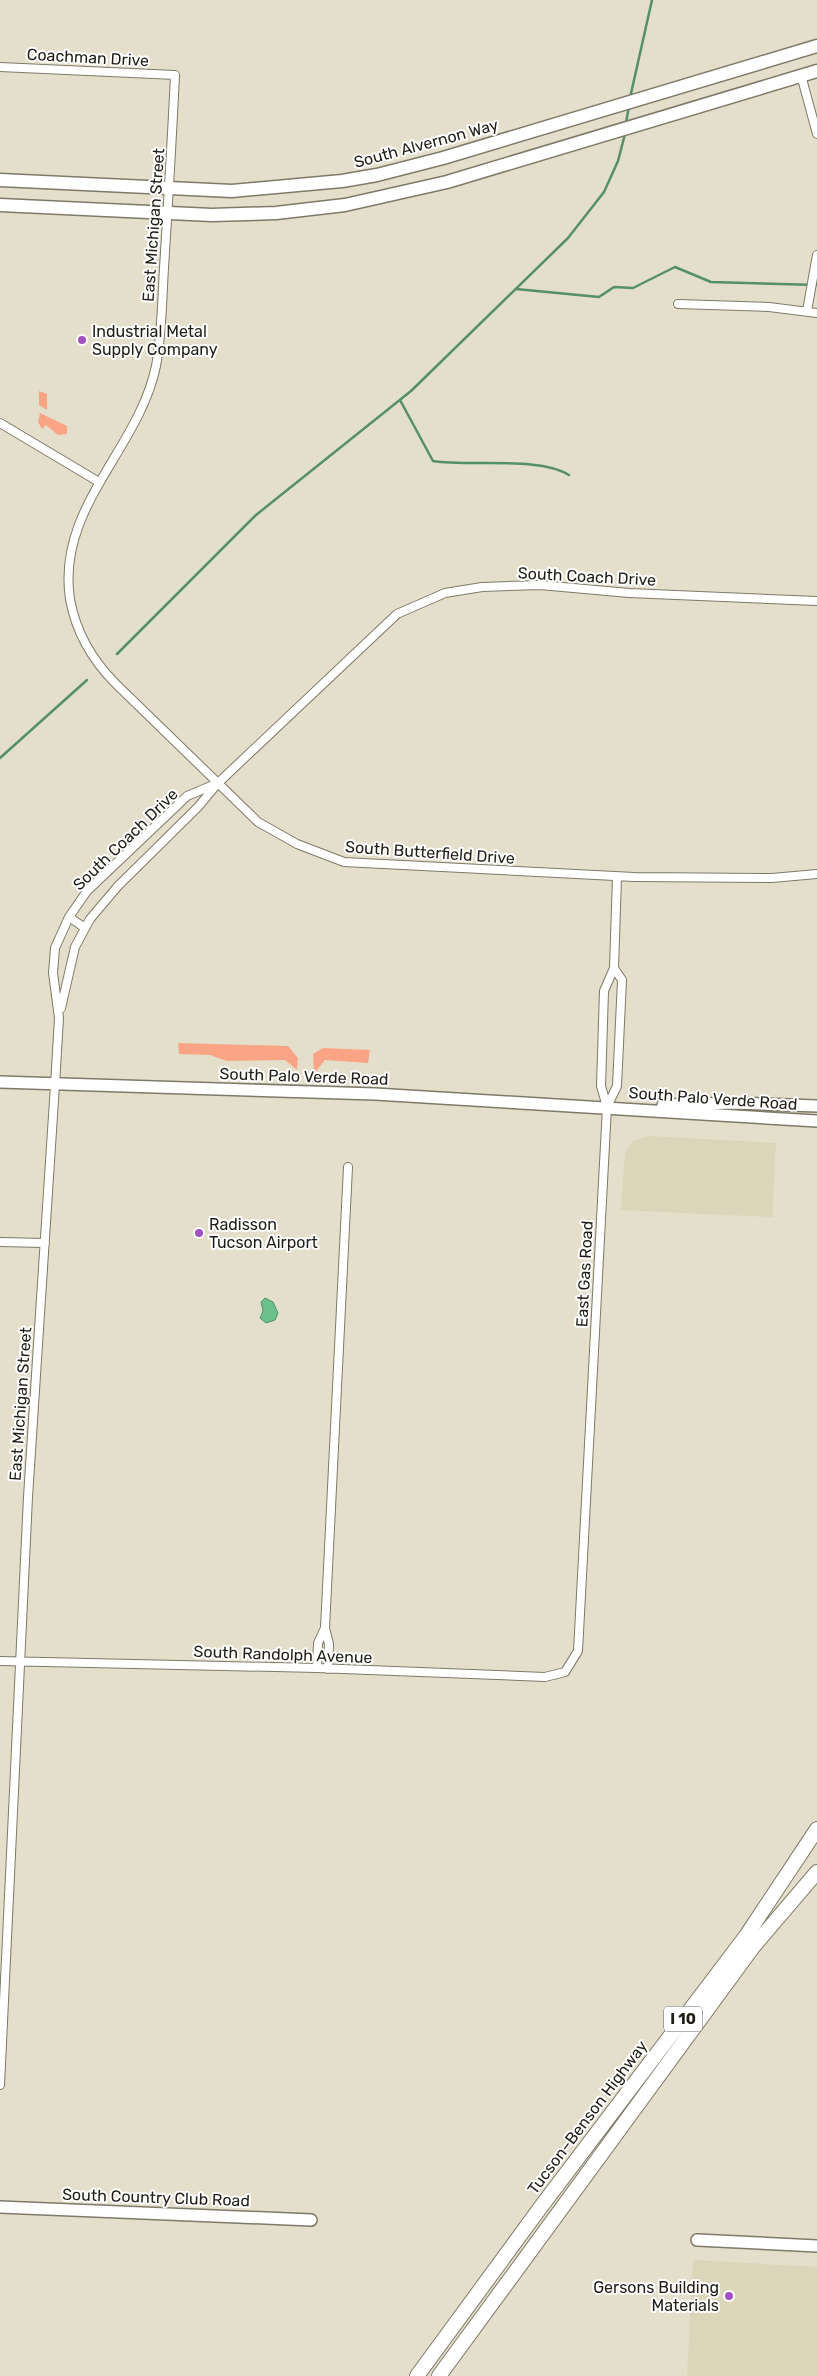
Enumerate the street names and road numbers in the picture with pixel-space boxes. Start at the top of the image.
street label: Coachman Drive [26,45,150,70]
street label: South Alvernon Way [352,115,501,172]
street label: East Michigan Street [139,147,168,303]
street label: South Coach Drive [517,563,657,590]
street label: South Coach Drive [69,784,182,894]
street label: South Butterfield Drive [344,837,516,868]
street label: South Palo Verde Road [219,1064,389,1089]
street label: South Palo Verde Road [628,1083,798,1114]
street label: East Gas Road [572,1220,597,1328]
street label: East Michigan Street [6,1326,35,1482]
street label: South Randolph Avenue [193,1642,373,1667]
road number: I 10 [664,2006,702,2032]
street label: Tucson–Benson Highway [523,2037,651,2198]
street label: South Country Club Road [62,2185,250,2210]

